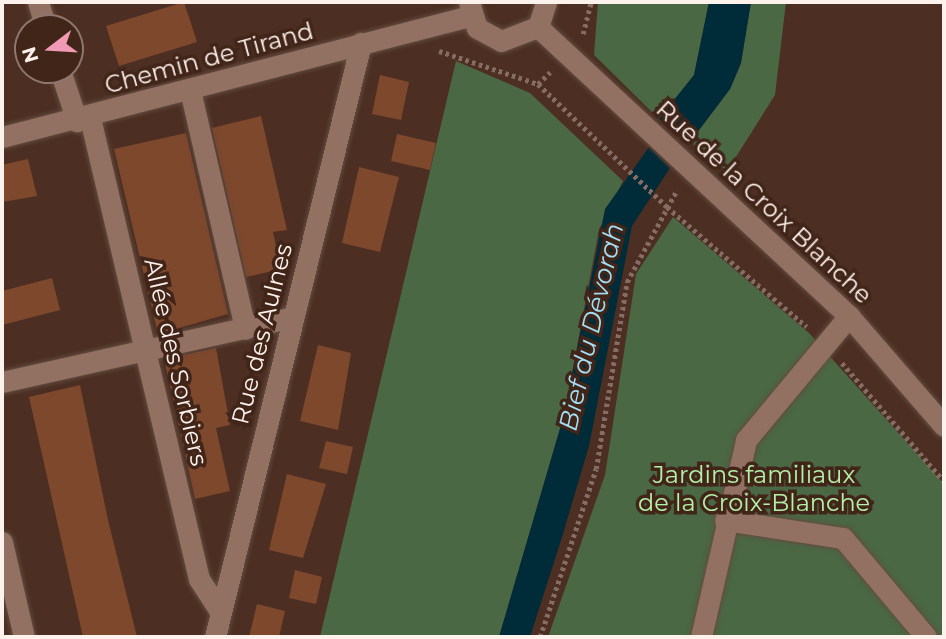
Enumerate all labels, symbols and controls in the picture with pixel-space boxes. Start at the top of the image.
north arrow [14,14,84,84]
street label: Chemin de Tirand [102,16,316,100]
text: N [17,44,44,65]
street label: Rue de la Croix Blanche [650,95,878,309]
water label: Bief du Dévorah [553,220,631,434]
street label: Rue des Aulnes [226,241,298,427]
street label: Allée des Sorbiers [138,256,214,468]
park label: Jardins familiaux de la Croix-Blanche [638,461,870,517]

